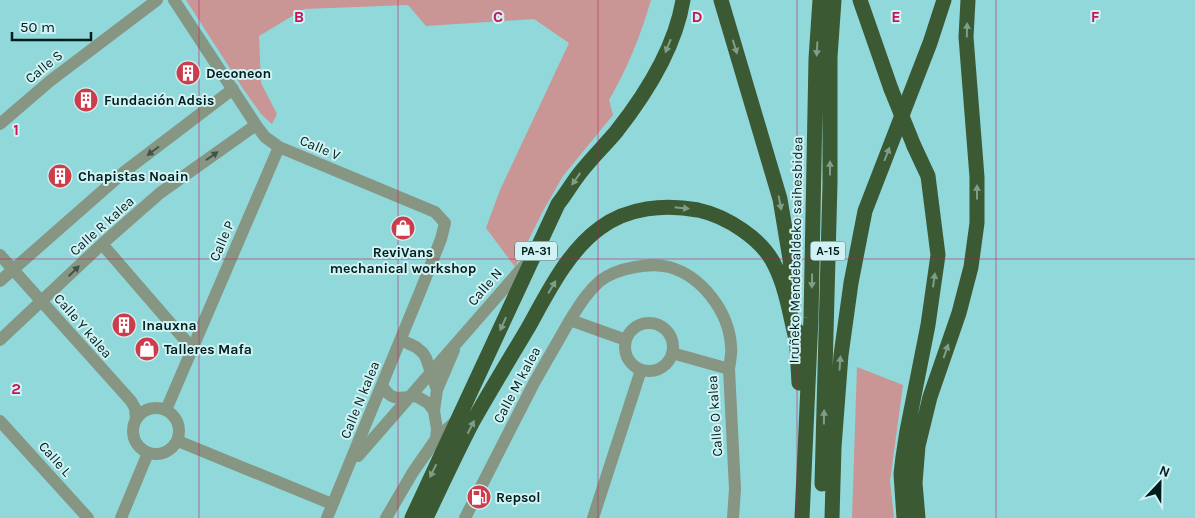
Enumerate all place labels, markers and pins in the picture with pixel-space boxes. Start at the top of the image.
building icon: Deconeon [175,60,201,86]
place label: Deconeon [206,65,271,82]
building icon: Fundación Adsis [73,87,99,113]
place label: Fundación Adsis [104,92,215,109]
building icon: Chapistas Noain [47,163,73,189]
place label: Chapistas Noain [78,168,188,185]
shop icon: ReviVans mechanical workshop [390,215,416,241]
place label: ReviVans mechanical workshop [330,244,476,277]
building icon: Inauxna [111,312,137,338]
place label: Inauxna [142,317,197,334]
shop icon: Talleres Mafa [134,336,160,362]
place label: Talleres Mafa [164,341,252,358]
fuel station icon: Repsol [466,484,492,510]
place label: Repsol [496,489,541,506]

